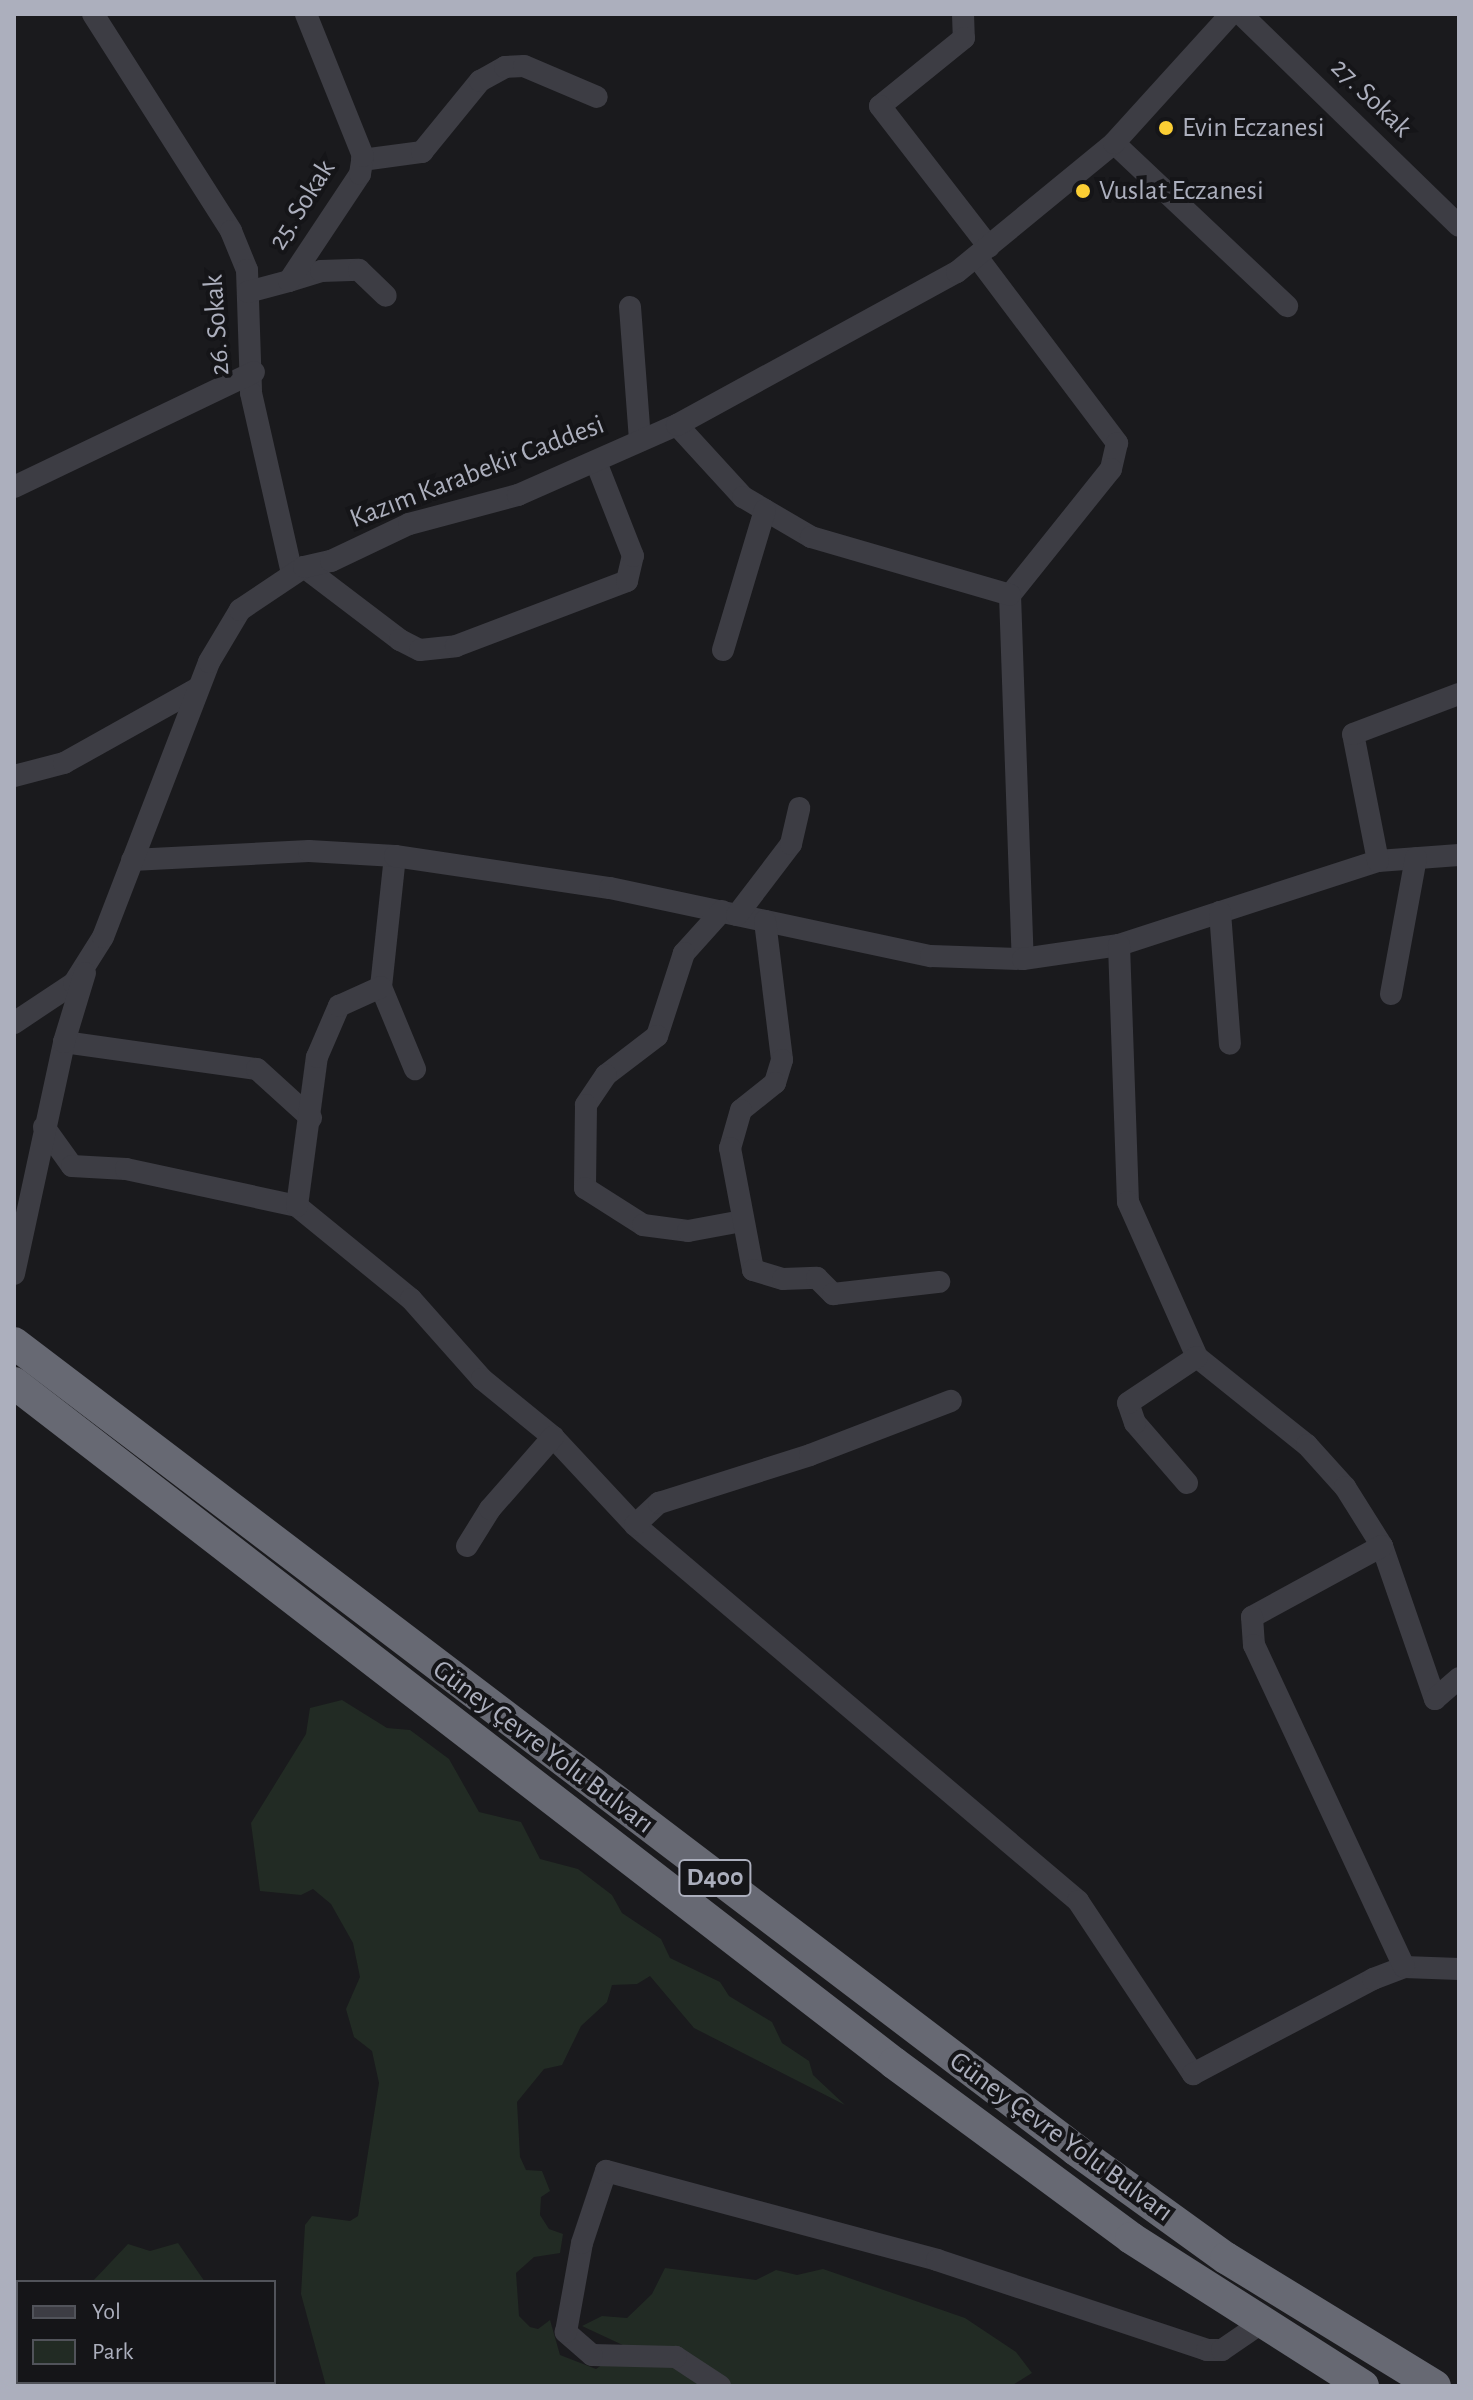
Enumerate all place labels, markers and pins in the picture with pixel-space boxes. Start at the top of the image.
place label: Evin Eczanesi [1182,111,1325,145]
marker: Evin Eczanesi [1157,119,1175,137]
place label: Vuslat Eczanesi [1099,174,1264,208]
marker: Vuslat Eczanesi [1074,182,1092,200]

